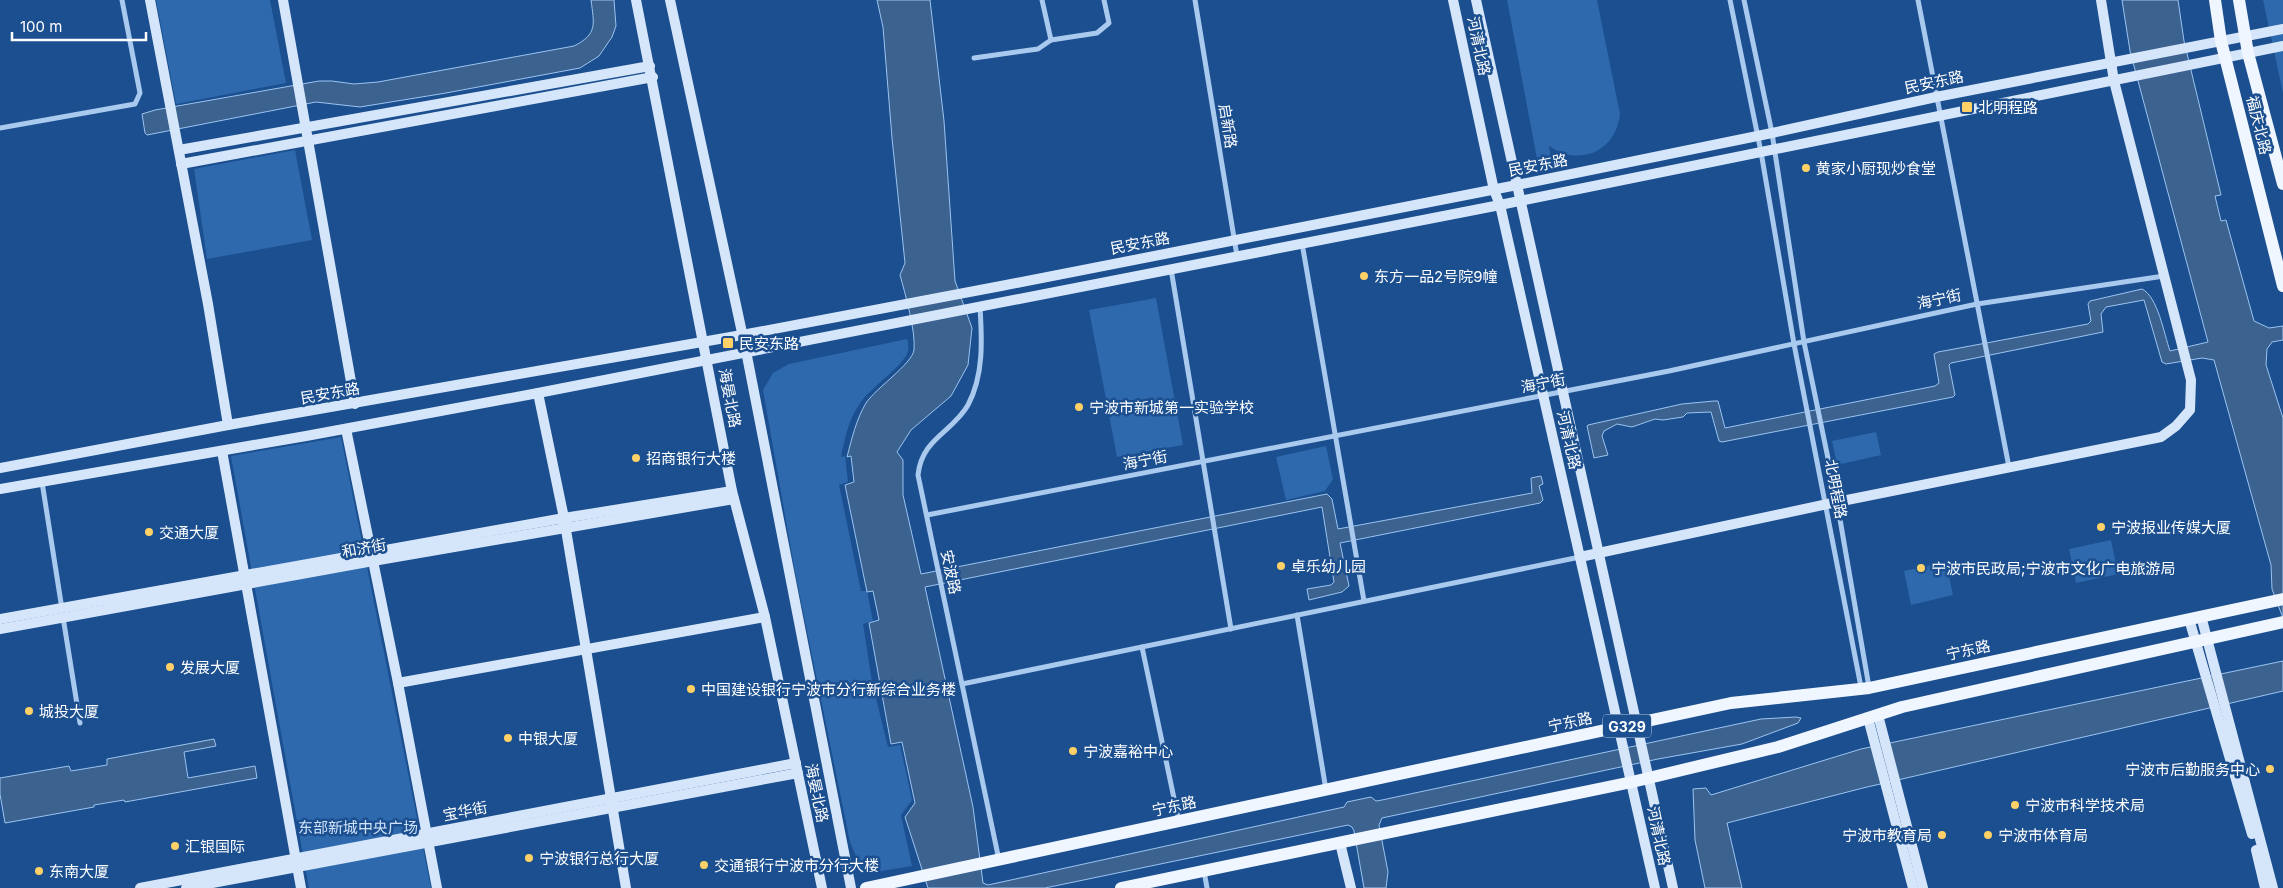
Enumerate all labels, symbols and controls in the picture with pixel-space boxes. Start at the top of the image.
scale bar [12,10,146,42]
street label: 河清北路 [1463,15,1495,77]
text: 100 m [20,17,62,36]
street label: 民安东路 [1903,66,1965,98]
street label: 福庆北路 [2243,94,2275,156]
place label: 北明程路 [1978,98,2038,117]
marker: 北明程路 [1960,100,1974,114]
street label: 启新路 [1215,102,1241,150]
street label: 民安东路 [1507,150,1569,180]
place label: 黄家小厨现炒食堂 [1816,159,1936,178]
marker: 黄家小厨现炒食堂 [1800,162,1812,174]
street label: 民安东路 [1109,228,1171,258]
place label: 东方一品2号院9幢 [1374,267,1497,286]
marker: 东方一品2号院9幢 [1358,270,1370,282]
street label: 海宁街 [1915,285,1963,313]
place label: 民安东路 [739,334,799,353]
marker: 民安东路 [721,336,735,350]
street label: 海晏北路 [715,367,745,429]
street label: 海宁街 [1519,369,1567,397]
street label: 民安东路 [299,378,361,408]
place label: 宁波市新城第一实验学校 [1089,398,1254,417]
marker: 宁波市新城第一实验学校 [1073,401,1085,413]
street label: 河清北路 [1553,409,1585,471]
street label: 海宁街 [1121,446,1169,474]
place label: 招商银行大楼 [646,449,736,468]
marker: 招商银行大楼 [630,452,642,464]
street label: 北明程路 [1821,458,1851,520]
place label: 宁波报业传媒大厦 [2111,518,2231,537]
marker: 宁波报业传媒大厦 [2095,521,2107,533]
place label: 交通大厦 [159,523,219,542]
marker: 交通大厦 [143,526,155,538]
street label: 和济街 [340,535,388,561]
street label: 安波路 [937,548,965,596]
place label: 卓乐幼儿园 [1291,557,1366,576]
place label: 宁波市民政局;宁波市文化广电旅游局 [1931,559,2176,578]
marker: 卓乐幼儿园 [1275,560,1287,572]
marker: 宁波市民政局;宁波市文化广电旅游局 [1915,562,1927,574]
street label: 宁东路 [1944,636,1992,664]
place label: 发展大厦 [180,658,240,677]
marker: 发展大厦 [164,661,176,673]
place label: 中国建设银行宁波市分行新综合业务楼 [701,680,956,699]
marker: 中国建设银行宁波市分行新综合业务楼 [685,683,697,695]
place label: 城投大厦 [39,702,99,721]
marker: 城投大厦 [23,705,35,717]
street label: 宁东路 [1546,708,1594,736]
road number: G329 [1603,714,1651,738]
place label: 中银大厦 [518,729,578,748]
marker: 中银大厦 [502,732,514,744]
place label: 宁波嘉裕中心 [1083,742,1173,761]
marker: 宁波嘉裕中心 [1067,745,1079,757]
place label: 宁波市后勤服务中心 [2125,760,2260,779]
street label: 海晏北路 [801,762,833,824]
marker: 宁波市后勤服务中心 [2264,763,2276,775]
street label: 宁东路 [1150,792,1198,820]
place label: 宁波市科学技术局 [2025,796,2145,815]
street label: 宝华街 [441,797,489,825]
marker: 宁波市科学技术局 [2009,799,2021,811]
street label: 河清北路 [1643,805,1675,867]
park label: 东部新城中央广场 [298,818,418,837]
place label: 宁波市教育局 [1842,826,1932,845]
place label: 宁波市体育局 [1998,826,2088,845]
marker: 宁波市教育局 [1936,829,1948,841]
marker: 宁波市体育局 [1982,829,1994,841]
place label: 汇银国际 [185,837,245,856]
marker: 汇银国际 [169,840,181,852]
place label: 宁波银行总行大厦 [539,849,659,868]
marker: 宁波银行总行大厦 [523,852,535,864]
place label: 交通银行宁波市分行大楼 [714,856,879,875]
marker: 交通银行宁波市分行大楼 [698,859,710,871]
place label: 东南大厦 [49,862,109,881]
marker: 东南大厦 [33,865,45,877]

